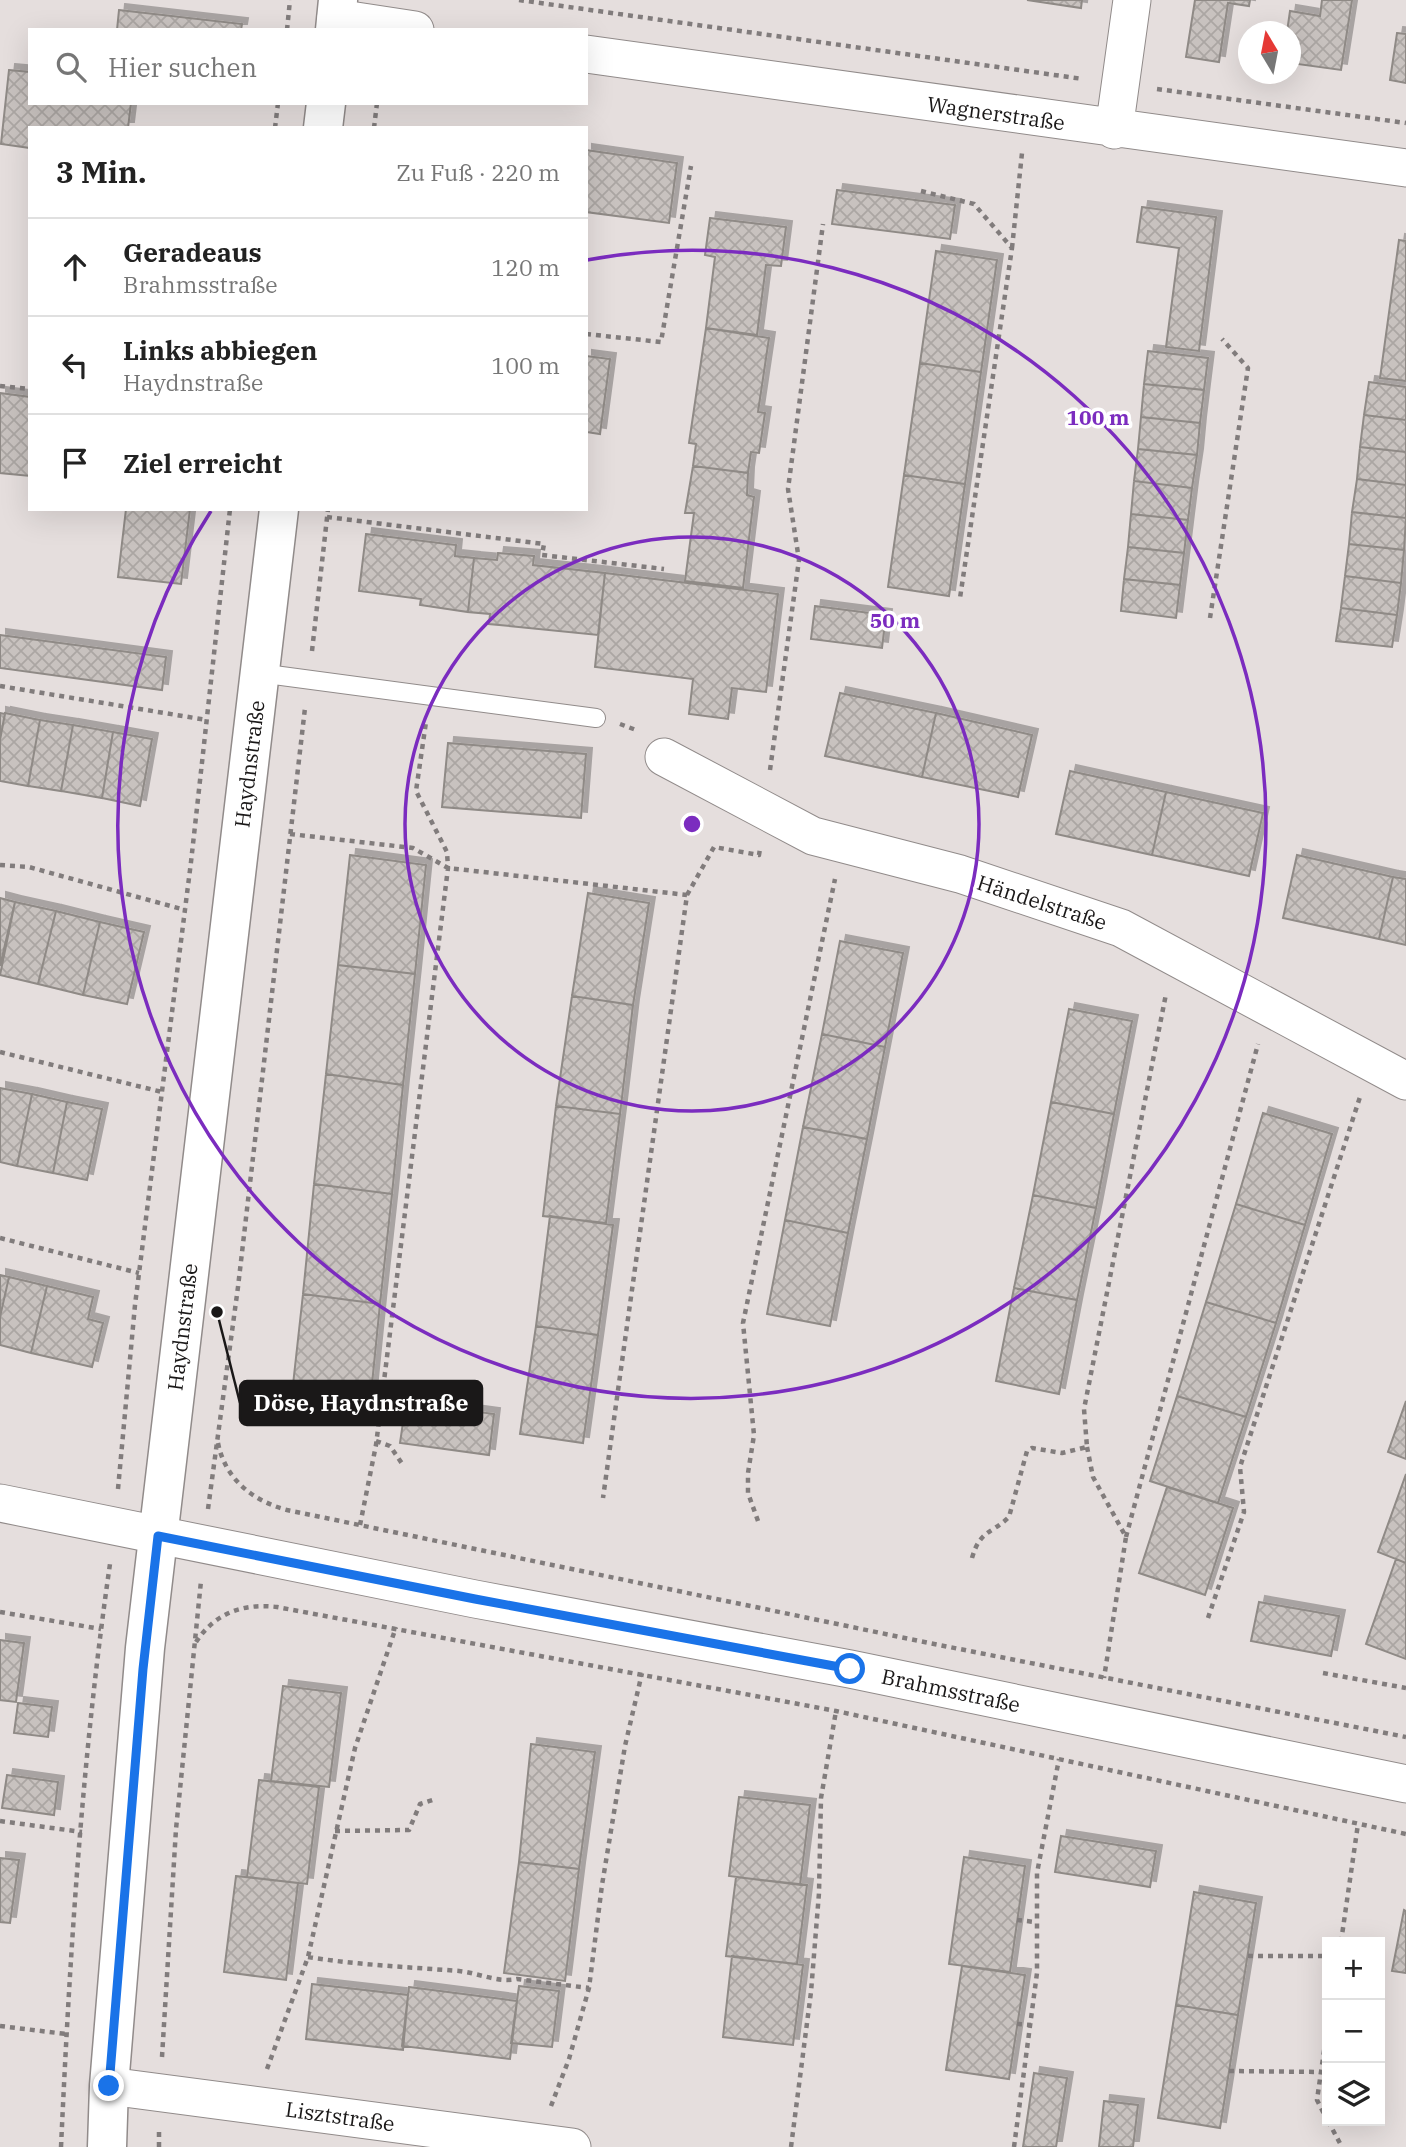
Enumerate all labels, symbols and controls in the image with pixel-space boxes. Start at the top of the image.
north arrow [1238,21,1301,84]
search box [28,28,588,105]
icon: search [52,48,90,86]
text: Hier suchen [108,50,257,84]
street label: Wagnerstraße [925,89,1067,137]
text: 3 Min. [56,152,147,191]
text: Zu Fuß · 220 m [396,157,560,187]
text: Geradeaus [123,235,262,269]
icon: ahead [56,248,94,286]
text: 120 m [491,252,560,282]
text: Brahmsstraße [123,269,278,299]
text: Links abbiegen [123,333,318,367]
icon: left [56,346,94,384]
text: 100 m [491,350,560,380]
text: Haydnstraße [123,367,263,397]
text: 100 m [1066,403,1130,431]
icon: arrive [56,444,94,482]
text: Ziel erreicht [123,446,282,480]
text: 50 m [870,606,920,634]
street label: Haydnstraße [227,699,271,829]
centre of rings [680,812,704,836]
street label: Händelstraße [974,868,1110,936]
street label: Haydnstraße [160,1262,204,1392]
callout: Döse, Haydnstraße [240,1381,482,1425]
text: Döse, Haydnstraße [254,1387,468,1417]
route start [834,1653,865,1684]
street label: Brahmsstraße [879,1662,1023,1718]
map controls [1322,1937,1385,2126]
button: + [1322,1937,1385,2000]
button: − [1322,2000,1385,2063]
button: layers [1322,2063,1385,2126]
route end [93,2070,124,2101]
street label: Lisztstraße [284,2094,396,2138]

